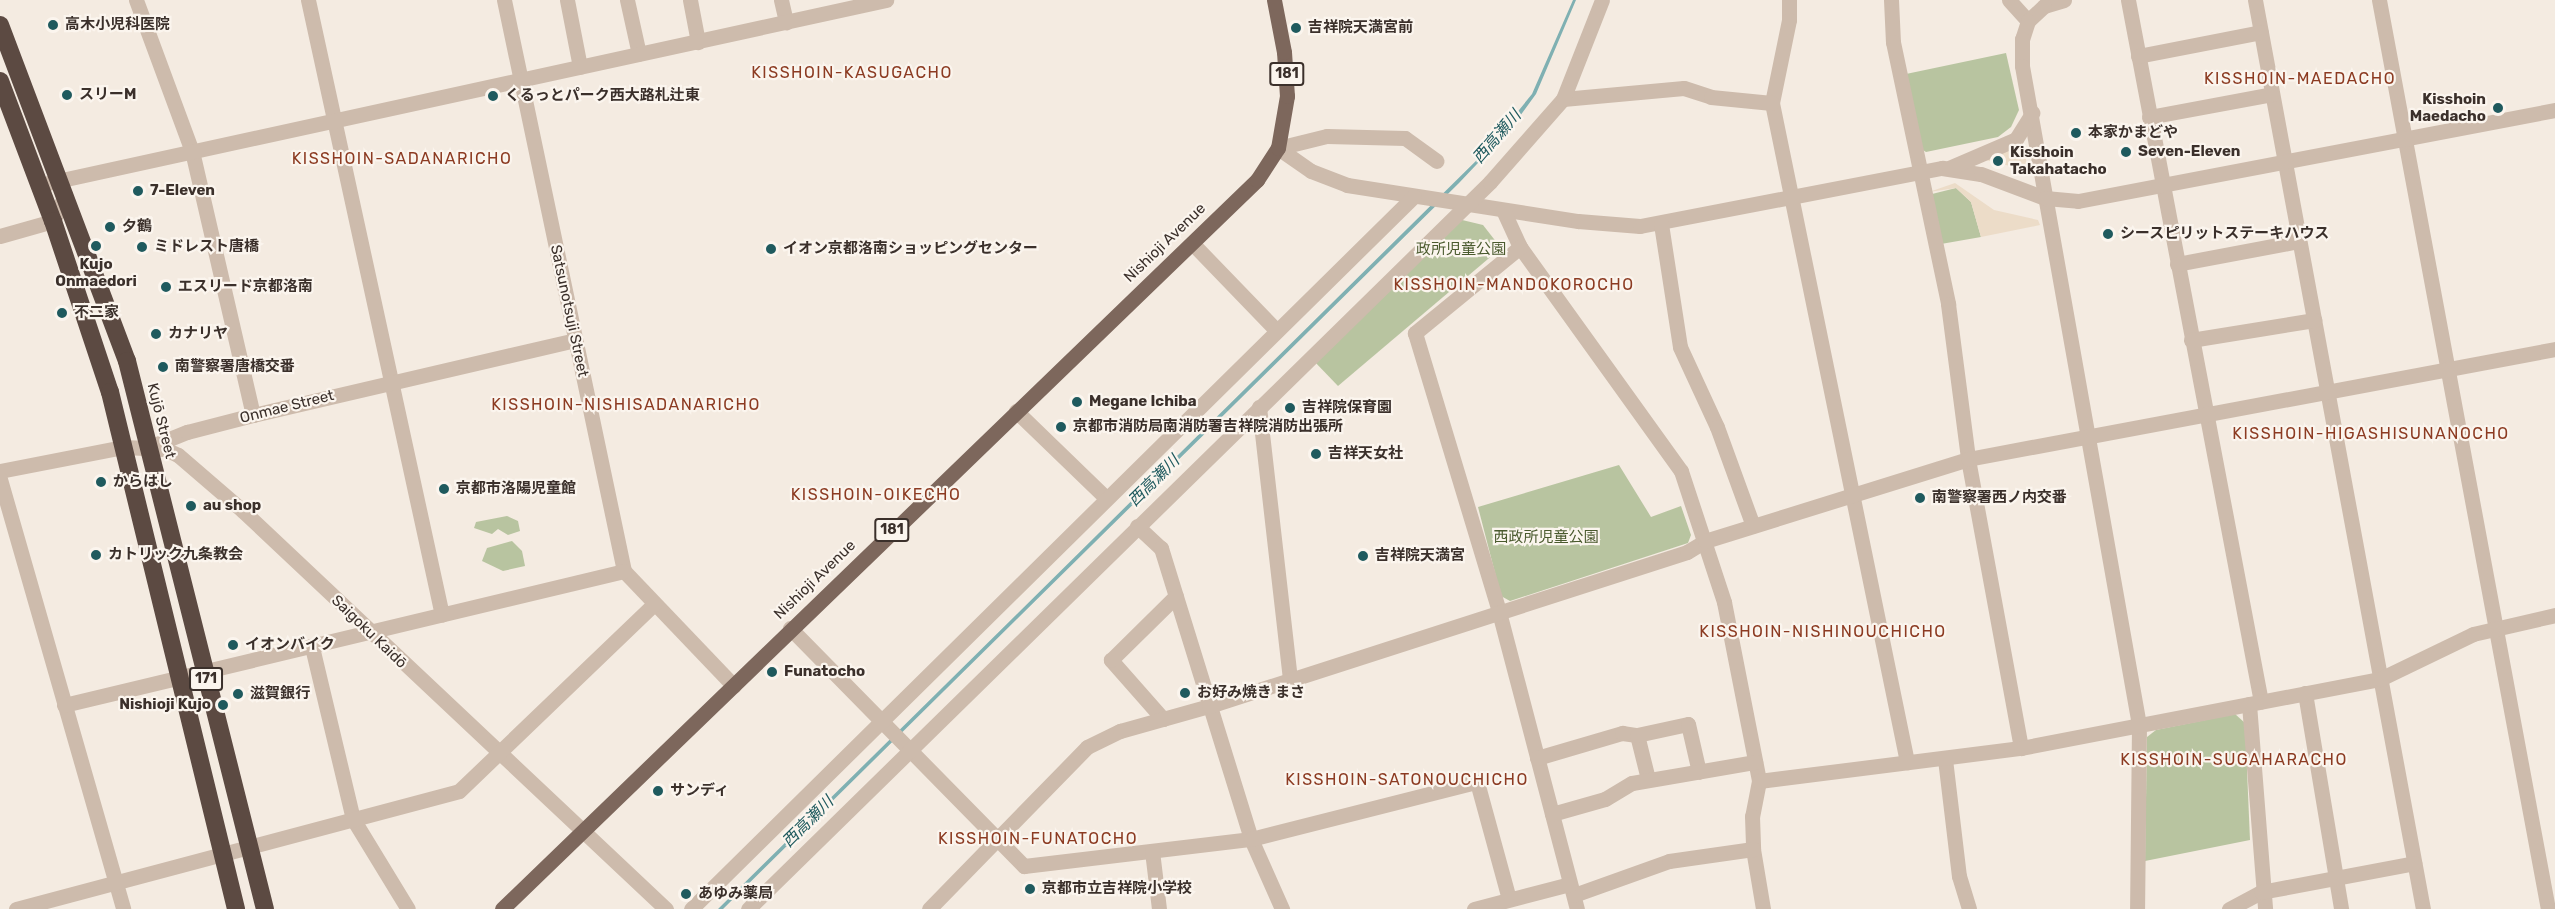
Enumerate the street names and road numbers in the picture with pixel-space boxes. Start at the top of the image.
road number: 181 [1269,63,1305,85]
street label: Nishioji Avenue [1120,199,1210,287]
street label: Satsunotsuji Street [546,243,592,379]
street label: Kujō Street [143,381,179,461]
street label: Onmae Street [238,387,336,427]
road number: 181 [874,519,910,541]
street label: Nishioji Avenue [770,536,860,624]
street label: Saigoku Kaidō [328,592,410,672]
road number: 171 [188,668,224,690]

